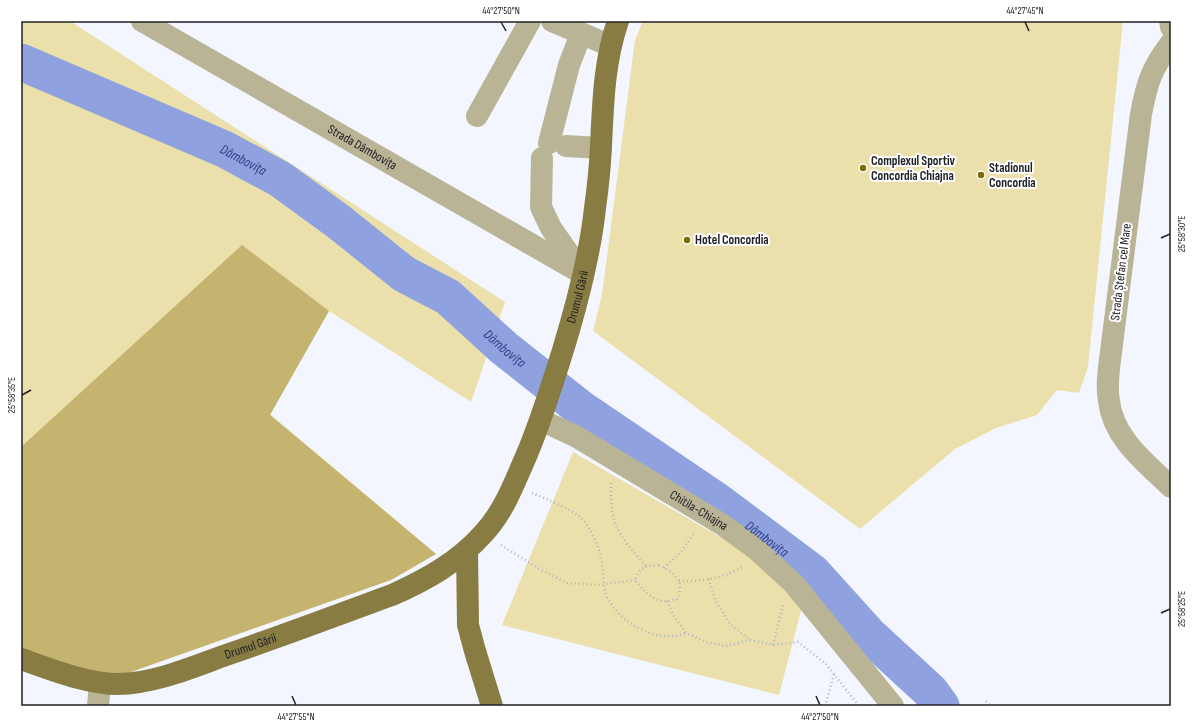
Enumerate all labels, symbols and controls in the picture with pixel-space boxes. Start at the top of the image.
text: 44°27'50"N [482,5,520,17]
text: 44°27'45"N [1006,5,1044,17]
street label: Strada Dâmbovița [325,121,400,174]
water label: Dâmbovița [217,140,270,179]
place label: Complexul Sportiv Concordia Chiajna [871,153,956,184]
place label: Stadionul Concordia [989,160,1036,191]
marker: Complexul Sportiv Concordia Chiajna [858,163,868,173]
marker: Stadionul Concordia [976,170,986,180]
text: 25°58'30"E [1176,216,1188,252]
street label: Strada Ștefan cel Mare [1107,222,1135,322]
place label: Hotel Concordia [695,232,769,248]
marker: Hotel Concordia [682,235,692,245]
street label: Drumul Gării [563,269,592,325]
water label: Dâmbovița [480,325,530,371]
text: 25°58'35"E [6,377,18,413]
street label: Chitila-Chiajna [667,487,731,534]
water label: Dâmbovița [742,517,793,560]
text: 25°58'25"E [1176,591,1188,627]
street label: Drumul Gării [223,630,279,663]
text: 44°27'55"N [277,711,315,723]
text: 44°27'50"N [801,711,839,723]

